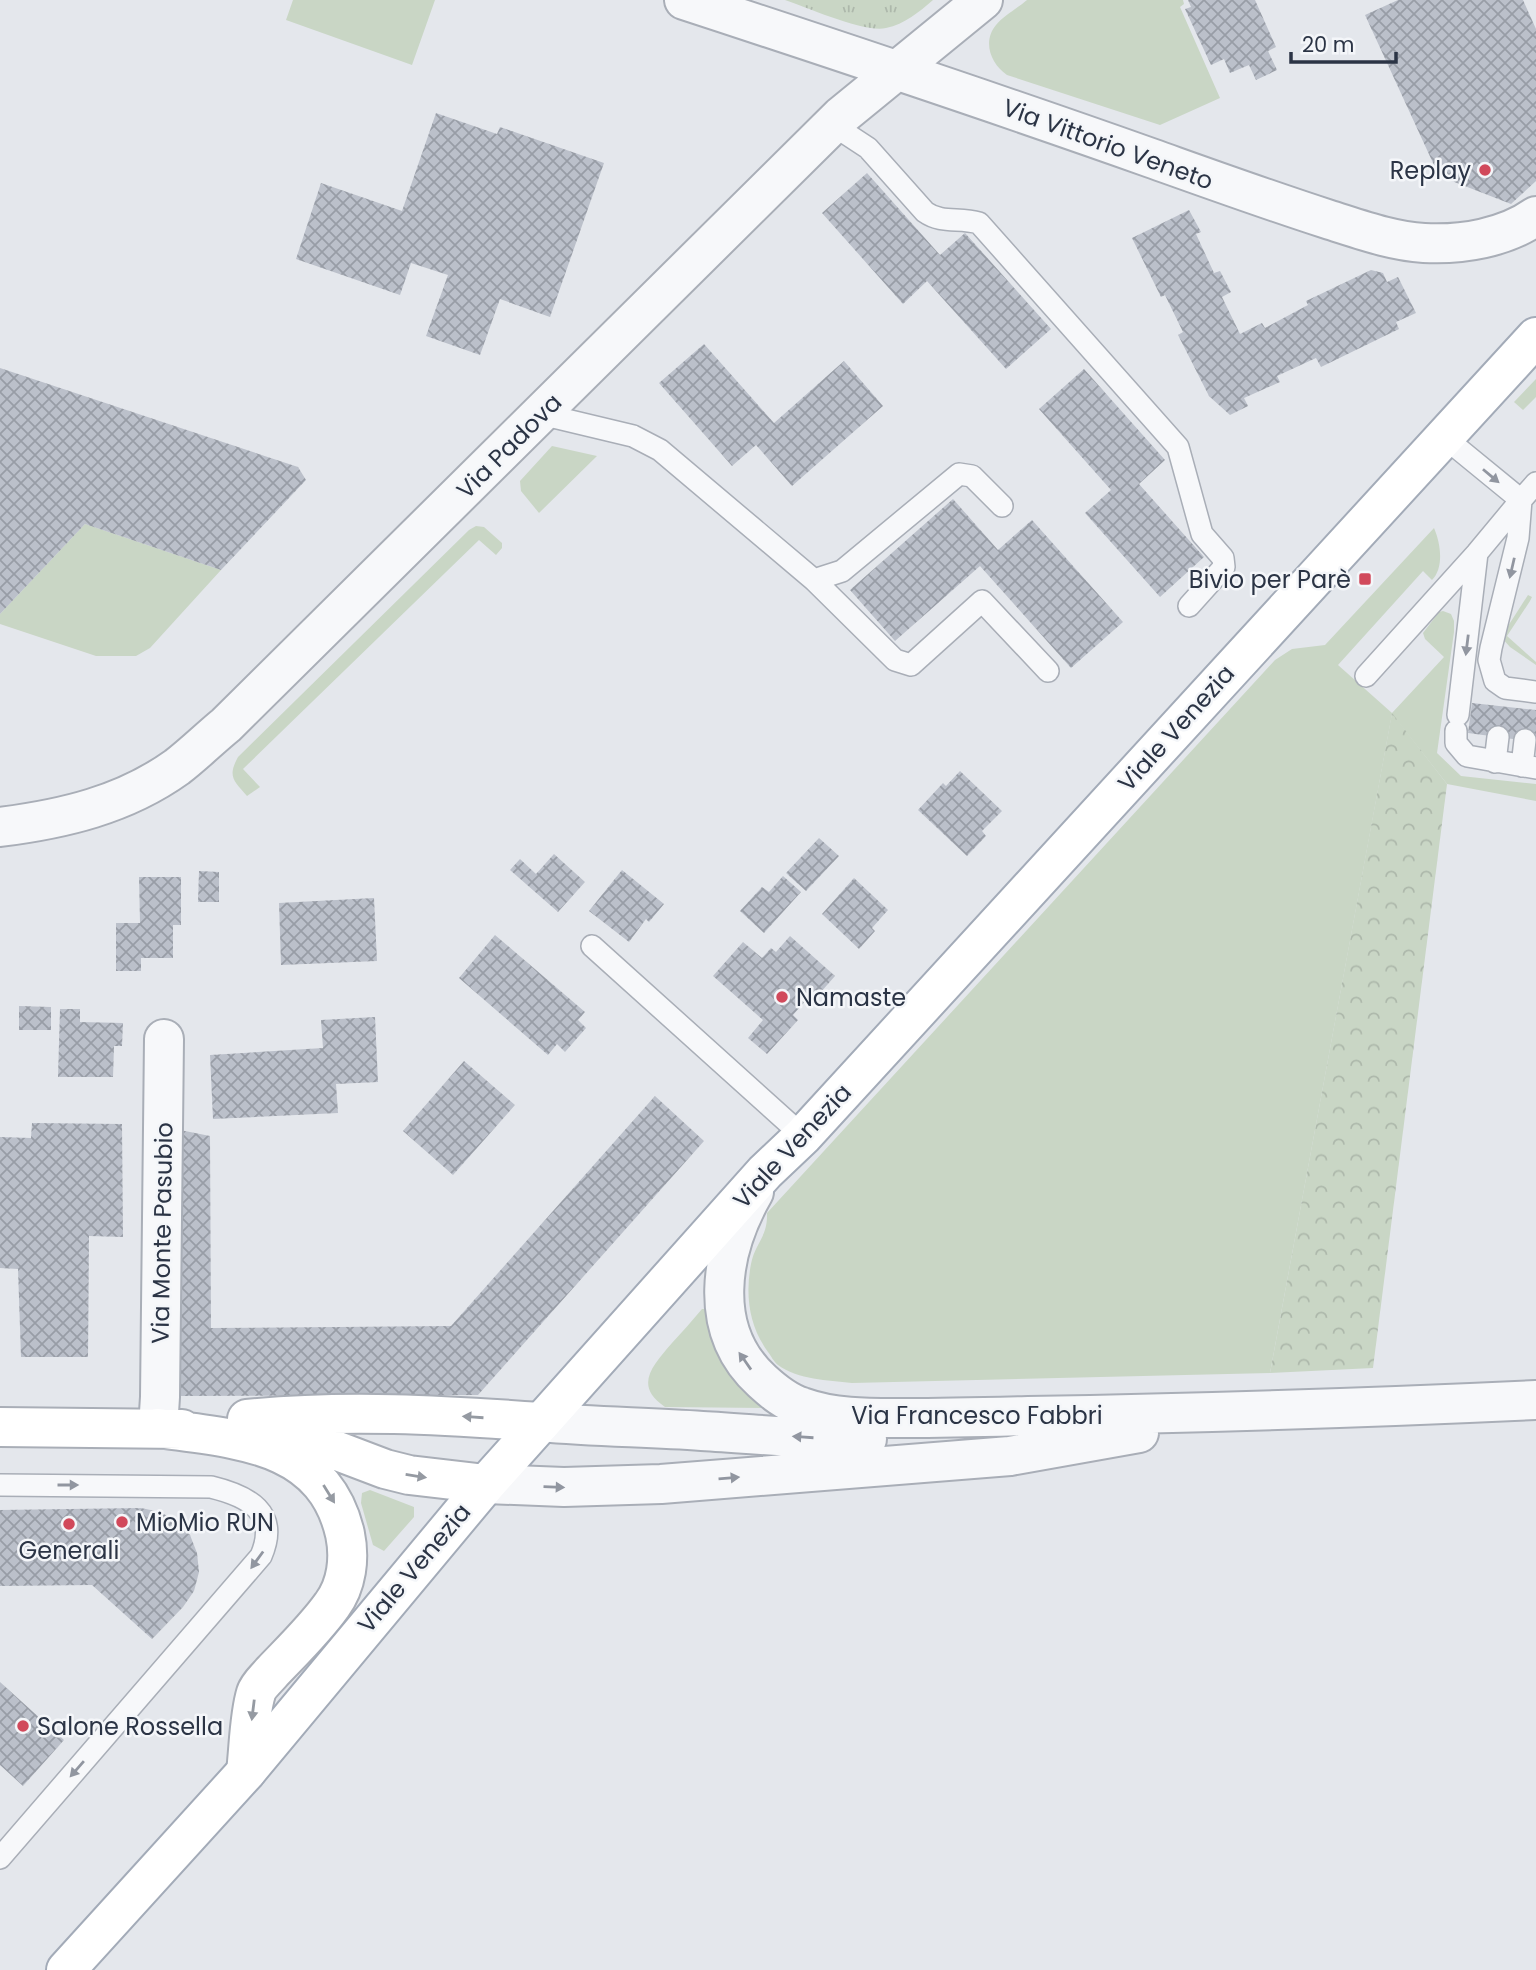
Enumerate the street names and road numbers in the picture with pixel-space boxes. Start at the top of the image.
street label: Via Vittorio Veneto [998,91,1218,197]
street label: Via Padova [449,386,569,506]
street label: Viale Venezia [1110,658,1242,798]
street label: Viale Venezia [725,1076,859,1216]
street label: Via Monte Pasubio [144,1122,180,1344]
street label: Via Francesco Fabbri [851,1399,1103,1432]
street label: Viale Venezia [350,1496,478,1640]

